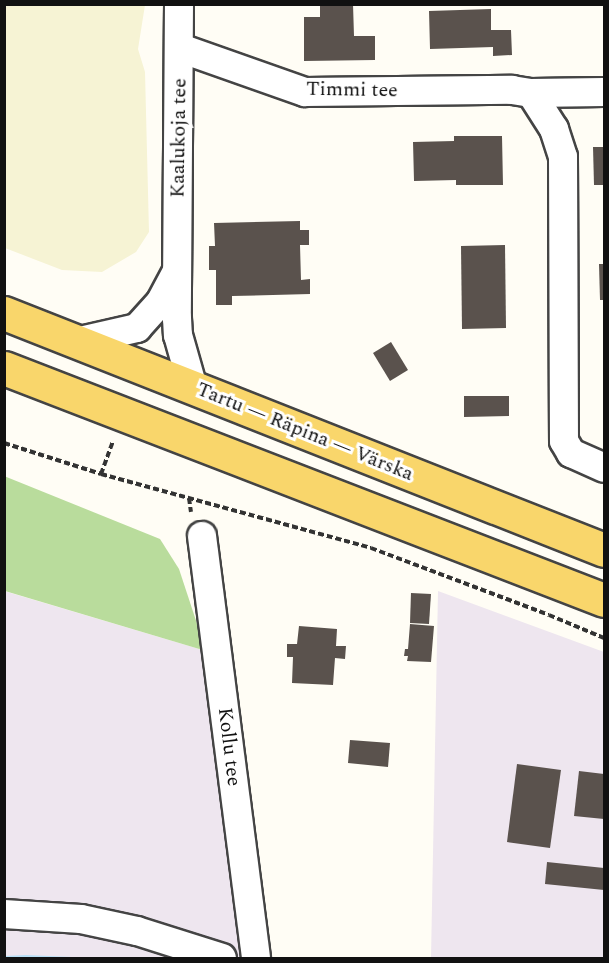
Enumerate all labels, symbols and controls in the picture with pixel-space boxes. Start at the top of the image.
street label: Timmi tee [306,77,398,103]
street label: Kaalukoja tee [166,78,192,198]
street label: Tartu — Räpina — Värska [193,377,417,487]
street label: Kollu tee [212,706,246,788]

